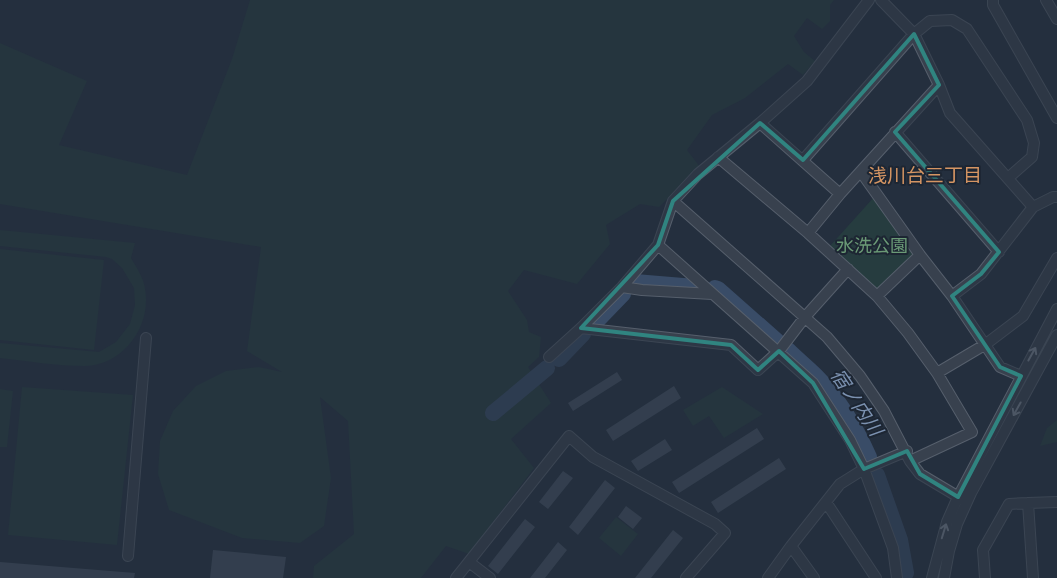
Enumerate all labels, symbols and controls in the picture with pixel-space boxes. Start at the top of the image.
district label: 浅川台三丁目 [868,162,982,188]
park label: 水洗公園 [836,233,908,257]
one-way arrow [1028,348,1038,362]
water label: 宿ノ内川 [825,363,890,442]
one-way arrow [1012,401,1022,416]
one-way arrow [940,523,949,539]

